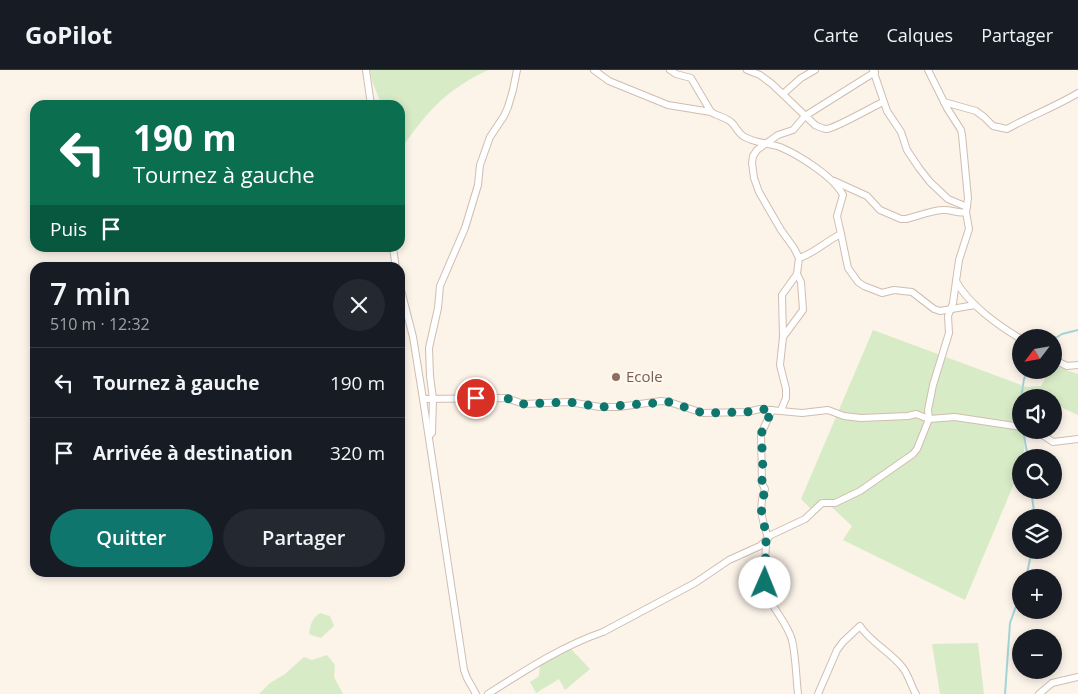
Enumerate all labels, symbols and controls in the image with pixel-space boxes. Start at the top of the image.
text: GoPilot [25,18,112,51]
text: Carte [813,23,859,47]
text: Calques [887,23,953,47]
text: Partager [981,23,1053,47]
text: 190 m [133,114,237,161]
icon: left [50,120,115,185]
text: Tournez à gauche [133,159,315,189]
icon: arrive [97,215,125,243]
text: Puis [50,216,87,242]
text: 7 min [50,273,131,314]
button: close [333,279,385,331]
text: 510 m · 12:32 [50,313,150,335]
north arrow [1012,329,1062,379]
map controls [1012,329,1062,679]
place label: Ecole [626,366,663,386]
icon: left [50,369,78,397]
text: Tournez à gauche [93,370,259,396]
text: 190 m [330,370,385,396]
marker: Ecole [610,371,622,383]
pin [455,377,497,419]
icon: arrive [462,384,490,412]
button: sound [1012,389,1062,439]
icon: arrive [50,439,78,467]
text: Arrivée à destination [93,440,293,466]
text: 320 m [330,440,385,466]
button: search [1012,449,1062,499]
button: Quitter [50,509,213,567]
button: Partager [223,509,385,567]
button: layers [1012,509,1062,559]
position arrow [738,556,790,608]
button: + [1012,569,1062,619]
button: − [1012,629,1062,679]

